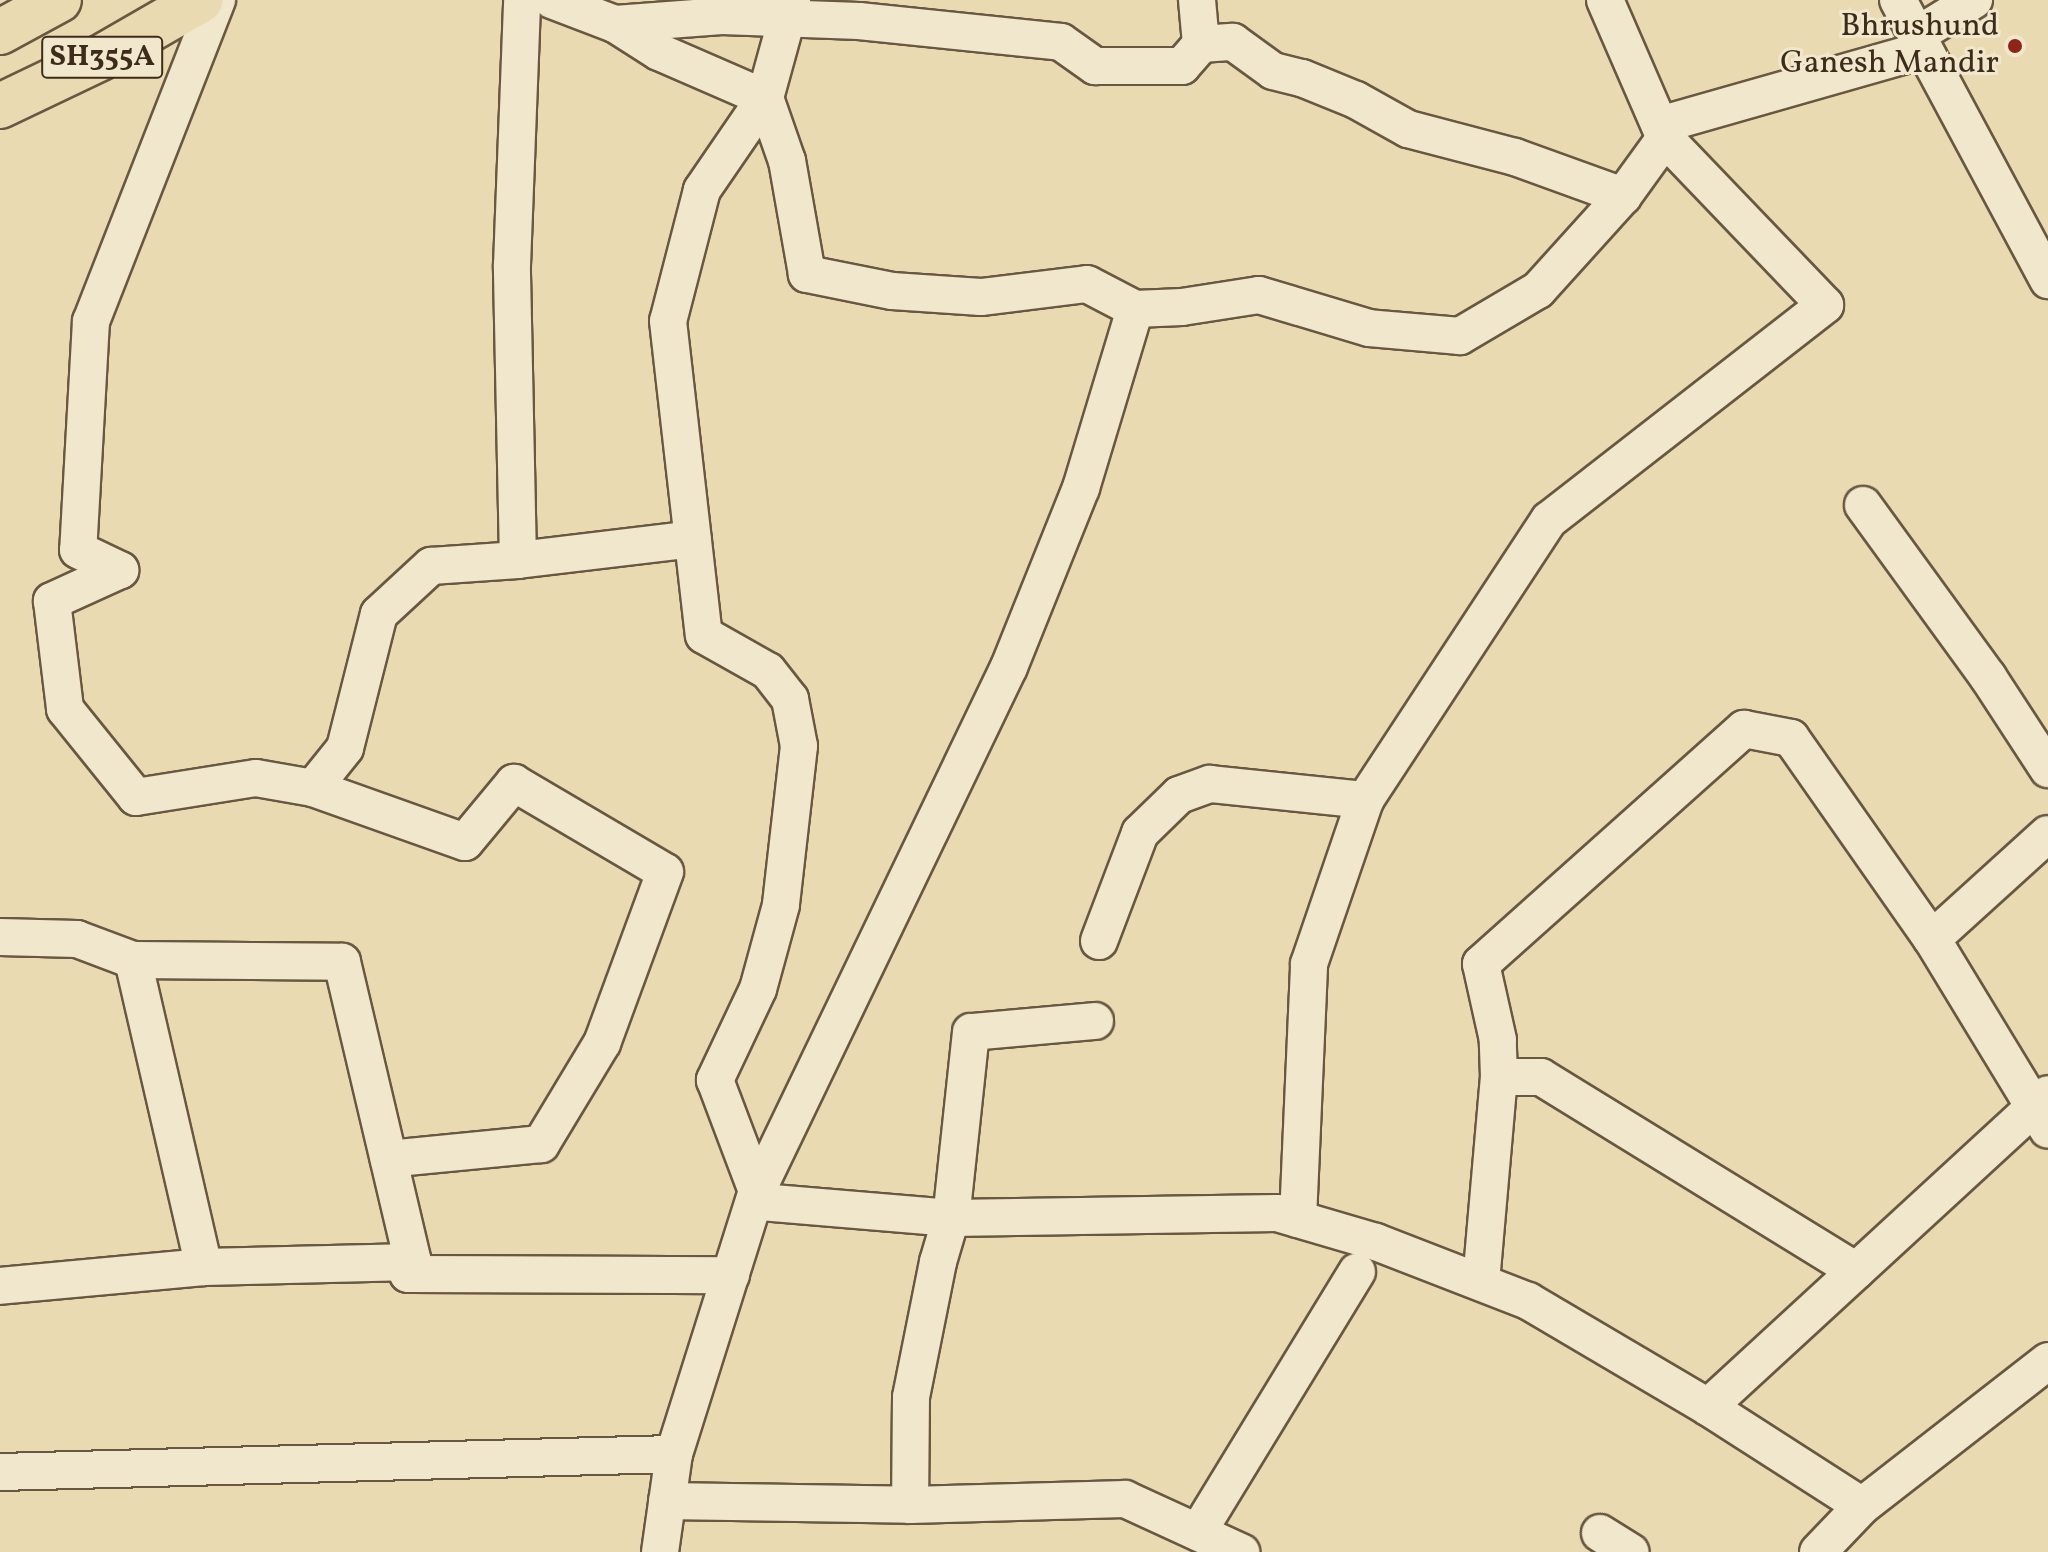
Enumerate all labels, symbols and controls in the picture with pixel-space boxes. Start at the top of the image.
place label: Bhrushund Ganesh Mandir [1780,9,1999,84]
road number: SH355A [40,31,164,83]
marker: Bhrushund Ganesh Mandir [2006,37,2024,55]

